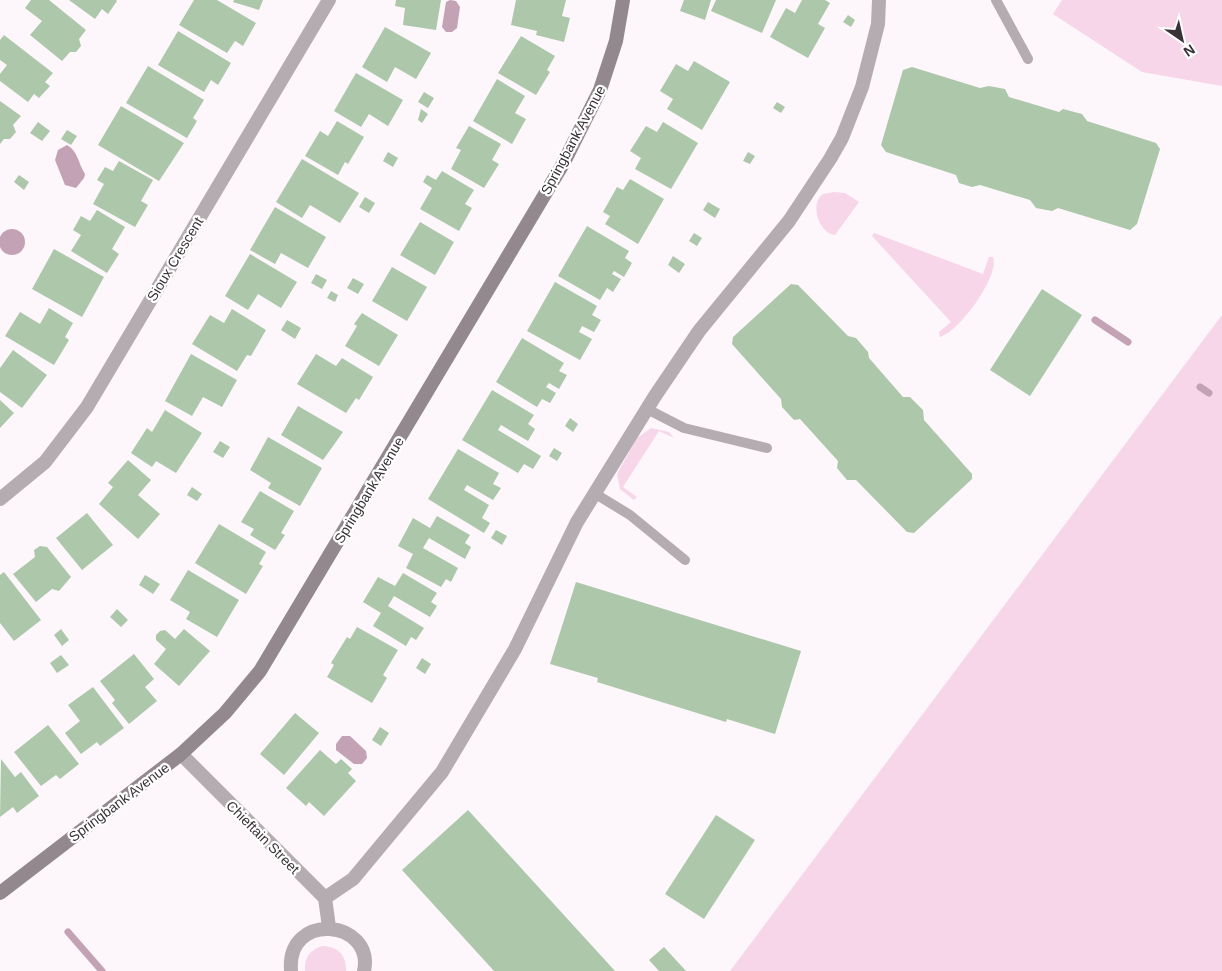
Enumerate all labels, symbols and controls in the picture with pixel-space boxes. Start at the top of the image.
north arrow [1157,15,1207,65]
text: N [1181,41,1198,60]
street label: Springbank Avenue [537,83,609,197]
street label: Sioux Crescent [144,214,206,304]
street label: Springbank Avenue [331,434,407,546]
street label: Springbank Avenue [66,759,172,845]
street label: Chieftain Street [223,797,303,877]

